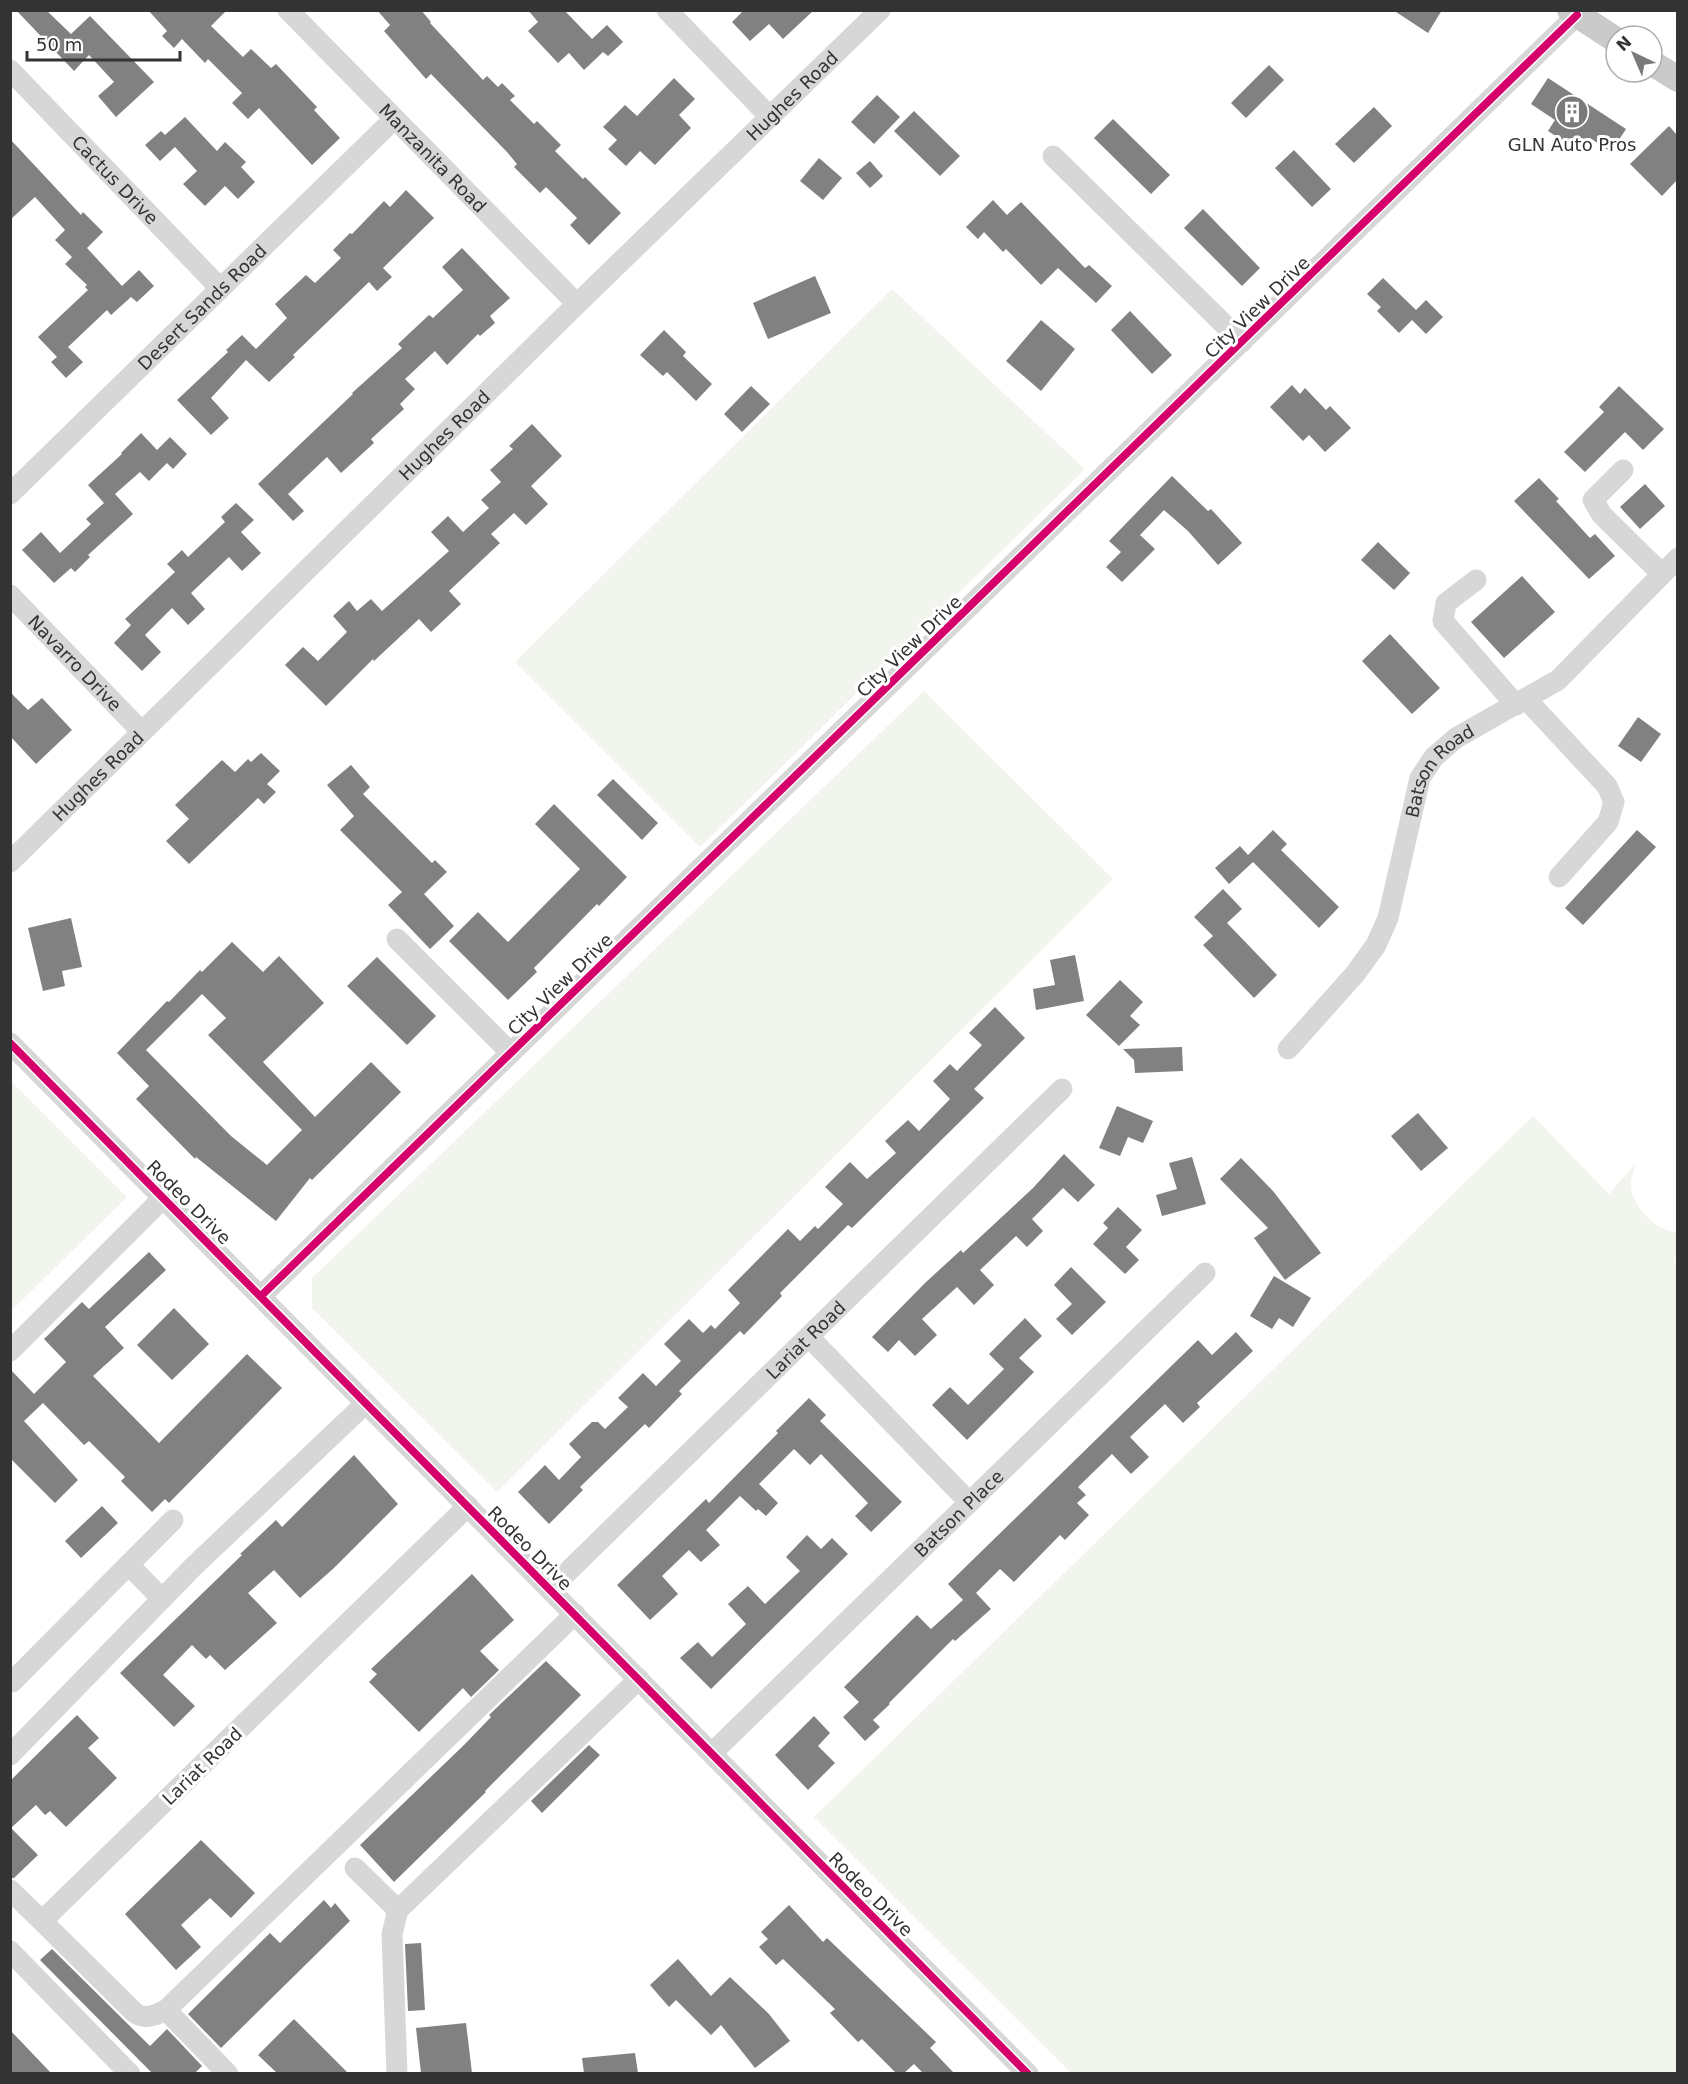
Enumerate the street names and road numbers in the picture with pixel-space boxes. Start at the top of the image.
street label: Hughes Road [742,46,842,144]
street label: Manzanita Road [375,99,491,216]
street label: Cactus Drive [68,131,163,228]
street label: Desert Sands Road [133,239,270,374]
street label: City View Drive [1200,252,1314,362]
street label: Hughes Road [394,386,494,484]
street label: City View Drive [852,591,966,701]
street label: Navarro Drive [24,610,126,715]
street label: Batson Road [1401,720,1478,819]
street label: Hughes Road [48,726,148,825]
street label: City View Drive [503,929,617,1039]
street label: Rodeo Drive [143,1156,235,1248]
street label: Lariat Road [761,1296,849,1383]
street label: Batson Place [910,1465,1007,1561]
street label: Rodeo Drive [484,1502,576,1594]
street label: Lariat Road [158,1723,246,1809]
street label: Rodeo Drive [825,1848,917,1940]

